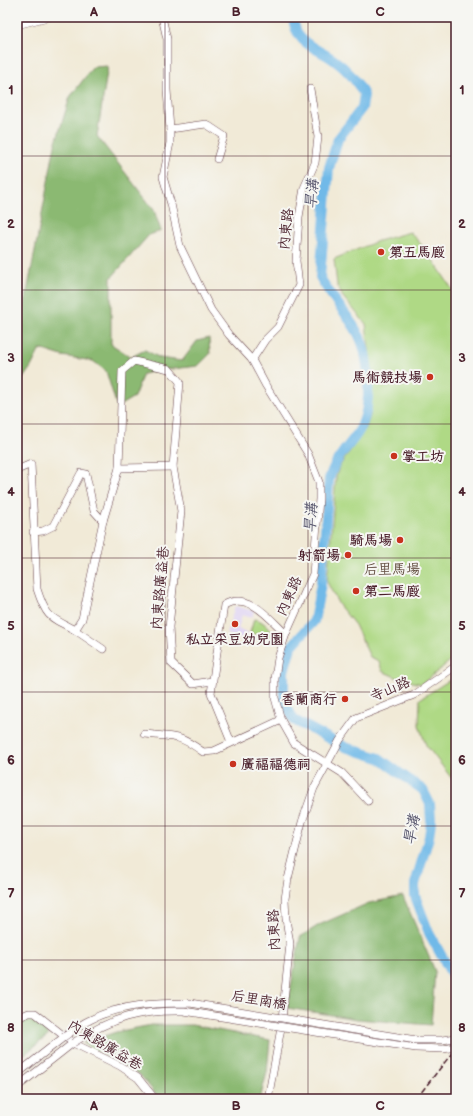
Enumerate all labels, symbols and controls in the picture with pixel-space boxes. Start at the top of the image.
text: A [89,4,98,20]
text: B [231,4,241,20]
text: C [375,4,385,20]
text: 1 [8,82,14,98]
text: 1 [459,82,465,98]
water label: 旱溝 [301,176,323,210]
street label: 內東路 [275,207,297,251]
text: 2 [7,216,15,232]
text: 2 [458,216,466,232]
place label: 第五馬廄 [389,244,445,261]
marker: 第五馬廄 [376,247,386,257]
text: 3 [7,350,15,366]
text: 3 [458,350,466,366]
place label: 馬術競技場 [352,369,422,386]
marker: 馬術競技場 [425,372,435,382]
place label: 掌工坊 [402,448,444,465]
marker: 掌工坊 [389,451,399,461]
text: 4 [7,484,15,500]
text: 4 [458,484,466,500]
water label: 旱溝 [300,500,322,534]
place label: 騎馬場 [350,532,392,549]
marker: 騎馬場 [395,535,405,545]
street label: 內東路廣益巷 [148,544,172,631]
place label: 射箭場 [298,547,340,564]
marker: 射箭場 [343,550,353,560]
park label: 后里馬場 [364,561,420,578]
street label: 內東路 [273,573,305,619]
place label: 第二馬廄 [364,583,420,600]
marker: 第二馬廄 [351,586,361,596]
text: 5 [7,618,15,634]
text: 5 [458,618,466,634]
marker: 私立采豆幼兒園 [230,619,240,629]
place label: 私立采豆幼兒園 [186,631,284,648]
street label: 寺山路 [367,673,413,705]
place label: 香蘭商行 [281,691,337,708]
marker: 香蘭商行 [340,694,350,704]
text: 6 [7,752,15,768]
text: 6 [458,752,466,768]
place label: 廣福福德祠 [241,756,311,773]
marker: 廣福福德祠 [228,759,238,769]
water label: 旱溝 [400,812,425,847]
text: 7 [7,886,15,902]
text: 7 [458,886,466,902]
street label: 內東路 [264,909,284,951]
street label: 后里南橋 [230,987,288,1013]
street label: 內東路廣益巷 [65,1016,146,1074]
text: 8 [7,1020,15,1036]
text: 8 [458,1020,466,1036]
text: A [89,1098,98,1114]
text: B [231,1098,241,1114]
text: C [375,1098,385,1114]

